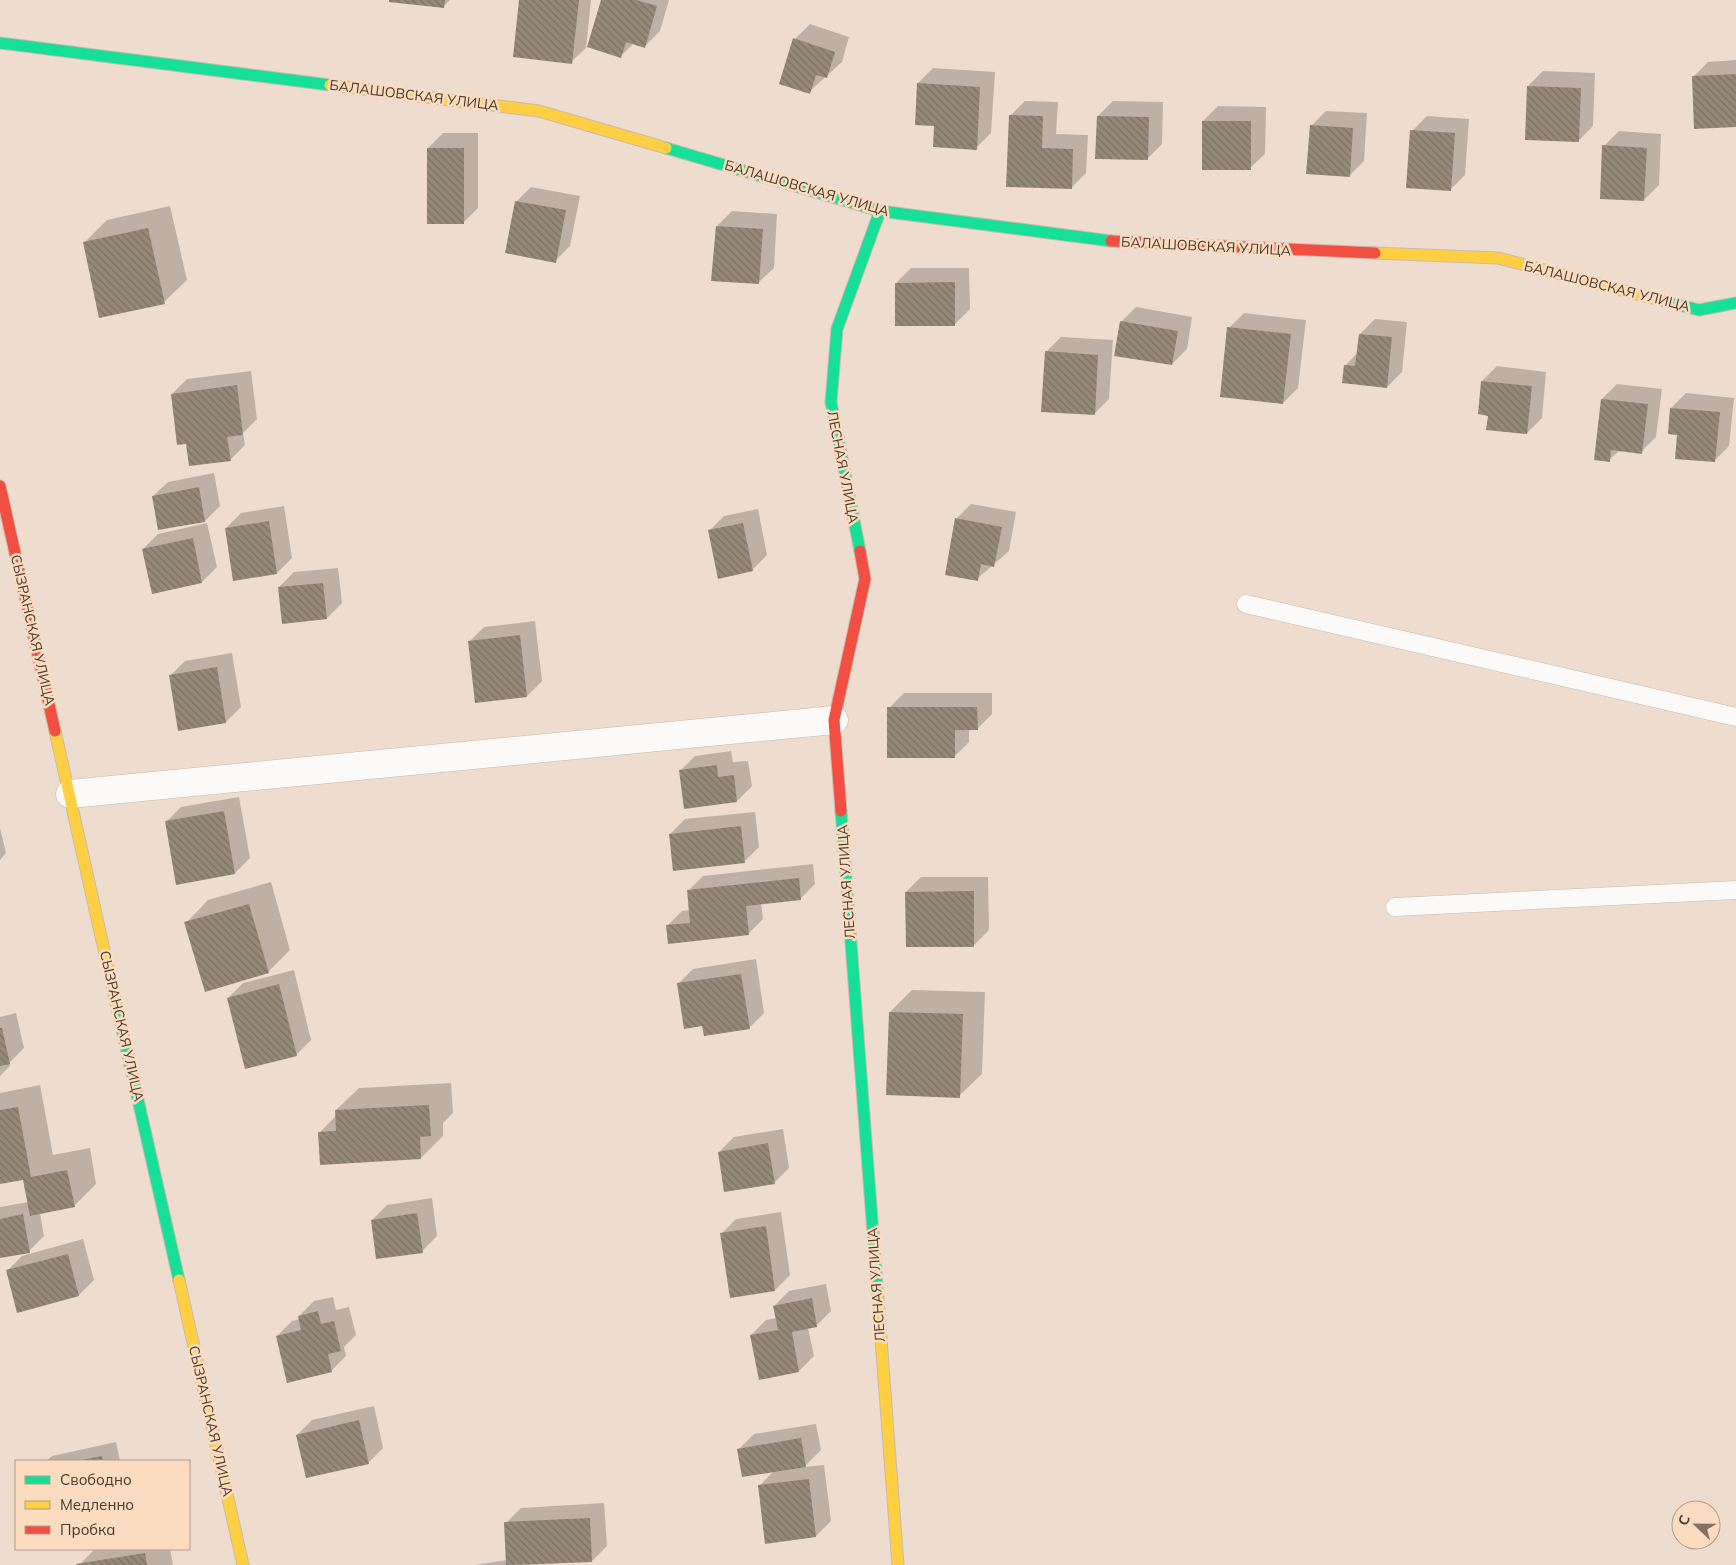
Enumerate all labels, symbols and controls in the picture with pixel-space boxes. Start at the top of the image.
street label: БАЛАШОВСКАЯ УЛИЦА [328,76,500,114]
street label: БАЛАШОВСКАЯ УЛИЦА [723,156,892,220]
street label: БАЛАШОВСКАЯ УЛИЦА [1121,233,1292,259]
street label: БАЛАШОВСКАЯ УЛИЦА [1522,257,1692,315]
street label: ЛЕСНАЯ УЛИЦА [823,409,863,526]
street label: СЫЗРАНСКАЯ УЛИЦА [7,553,59,708]
street label: ЛЕСНАЯ УЛИЦА [833,823,859,940]
street label: СЫЗРАНСКАЯ УЛИЦА [96,949,148,1104]
street label: ЛЕСНАЯ УЛИЦА [863,1226,889,1343]
street label: СЫЗРАНСКАЯ УЛИЦА [185,1344,237,1499]
legend [15,1460,190,1550]
text: Свободно [60,1470,132,1489]
text: Медленно [60,1495,134,1514]
north arrow [1671,1500,1721,1550]
text: С [1674,1512,1694,1528]
text: Пробка [60,1520,115,1539]

